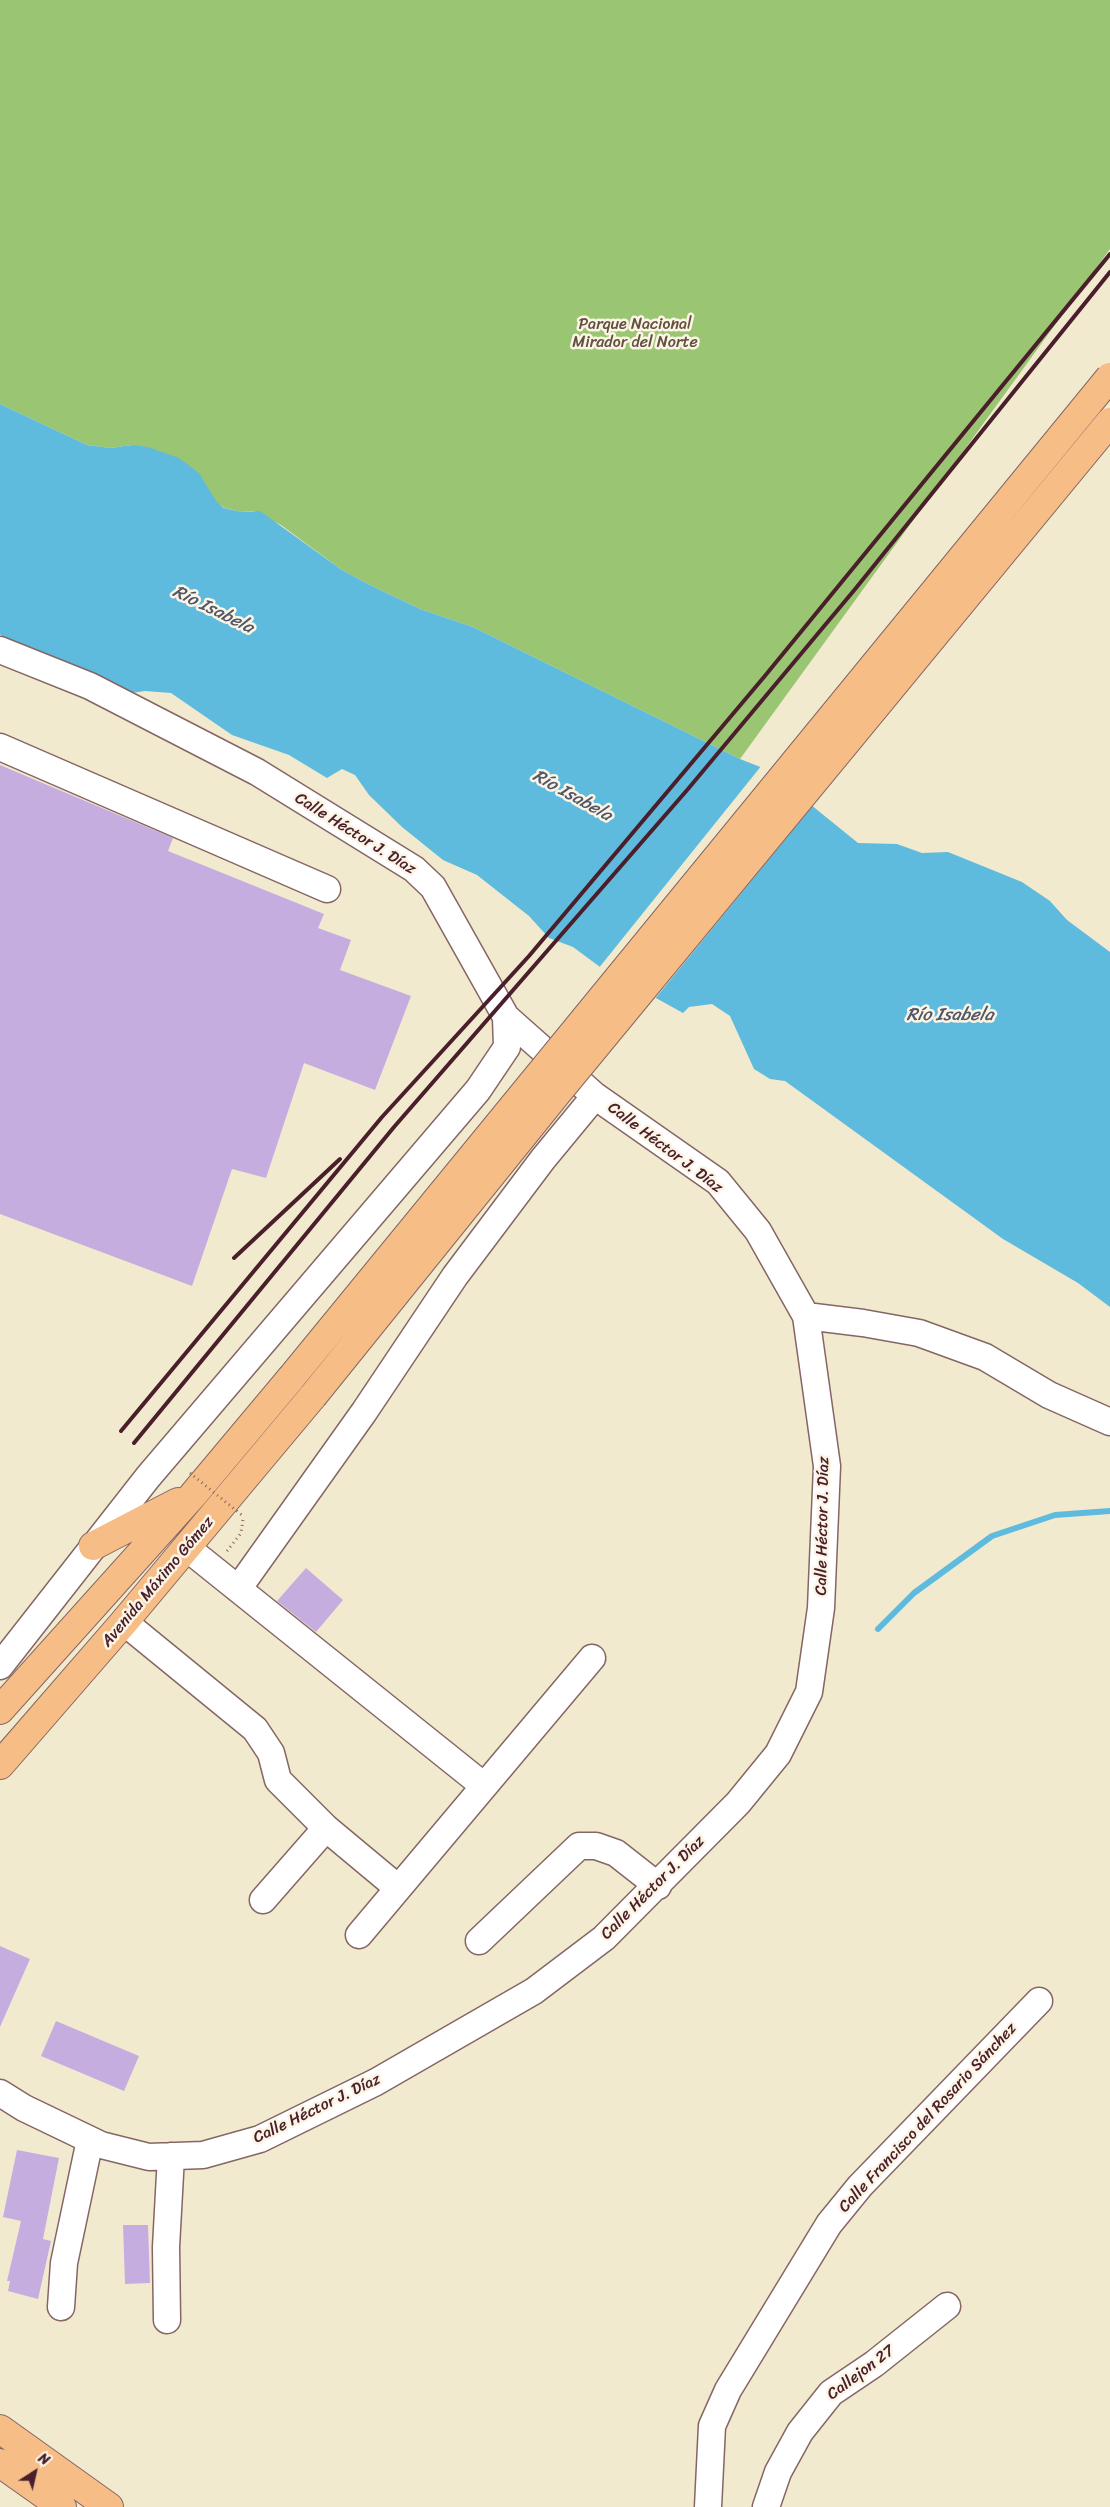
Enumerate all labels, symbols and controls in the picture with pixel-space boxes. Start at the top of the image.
park label: Parque Nacional Mirador del Norte [572,315,698,353]
water label: Río Isabela [169,581,257,639]
water label: Río Isabela [529,765,615,827]
street label: Calle Héctor J. Díaz [291,789,419,879]
water label: Río Isabela [906,1004,994,1026]
street label: Calle Héctor J. Díaz [604,1099,726,1197]
street label: Calle Héctor J. Díaz [812,1456,834,1596]
street label: Avenida Máximo Gómez [98,1513,218,1651]
street label: Calle Héctor J. Díaz [597,1832,709,1944]
street label: Calle Francisco del Rosario Sánchez [835,2019,1021,2217]
street label: Calle Héctor J. Díaz [250,2070,384,2148]
street label: Callejon 27 [824,2342,898,2404]
text: N [33,2446,55,2472]
north arrow [10,2447,60,2497]

